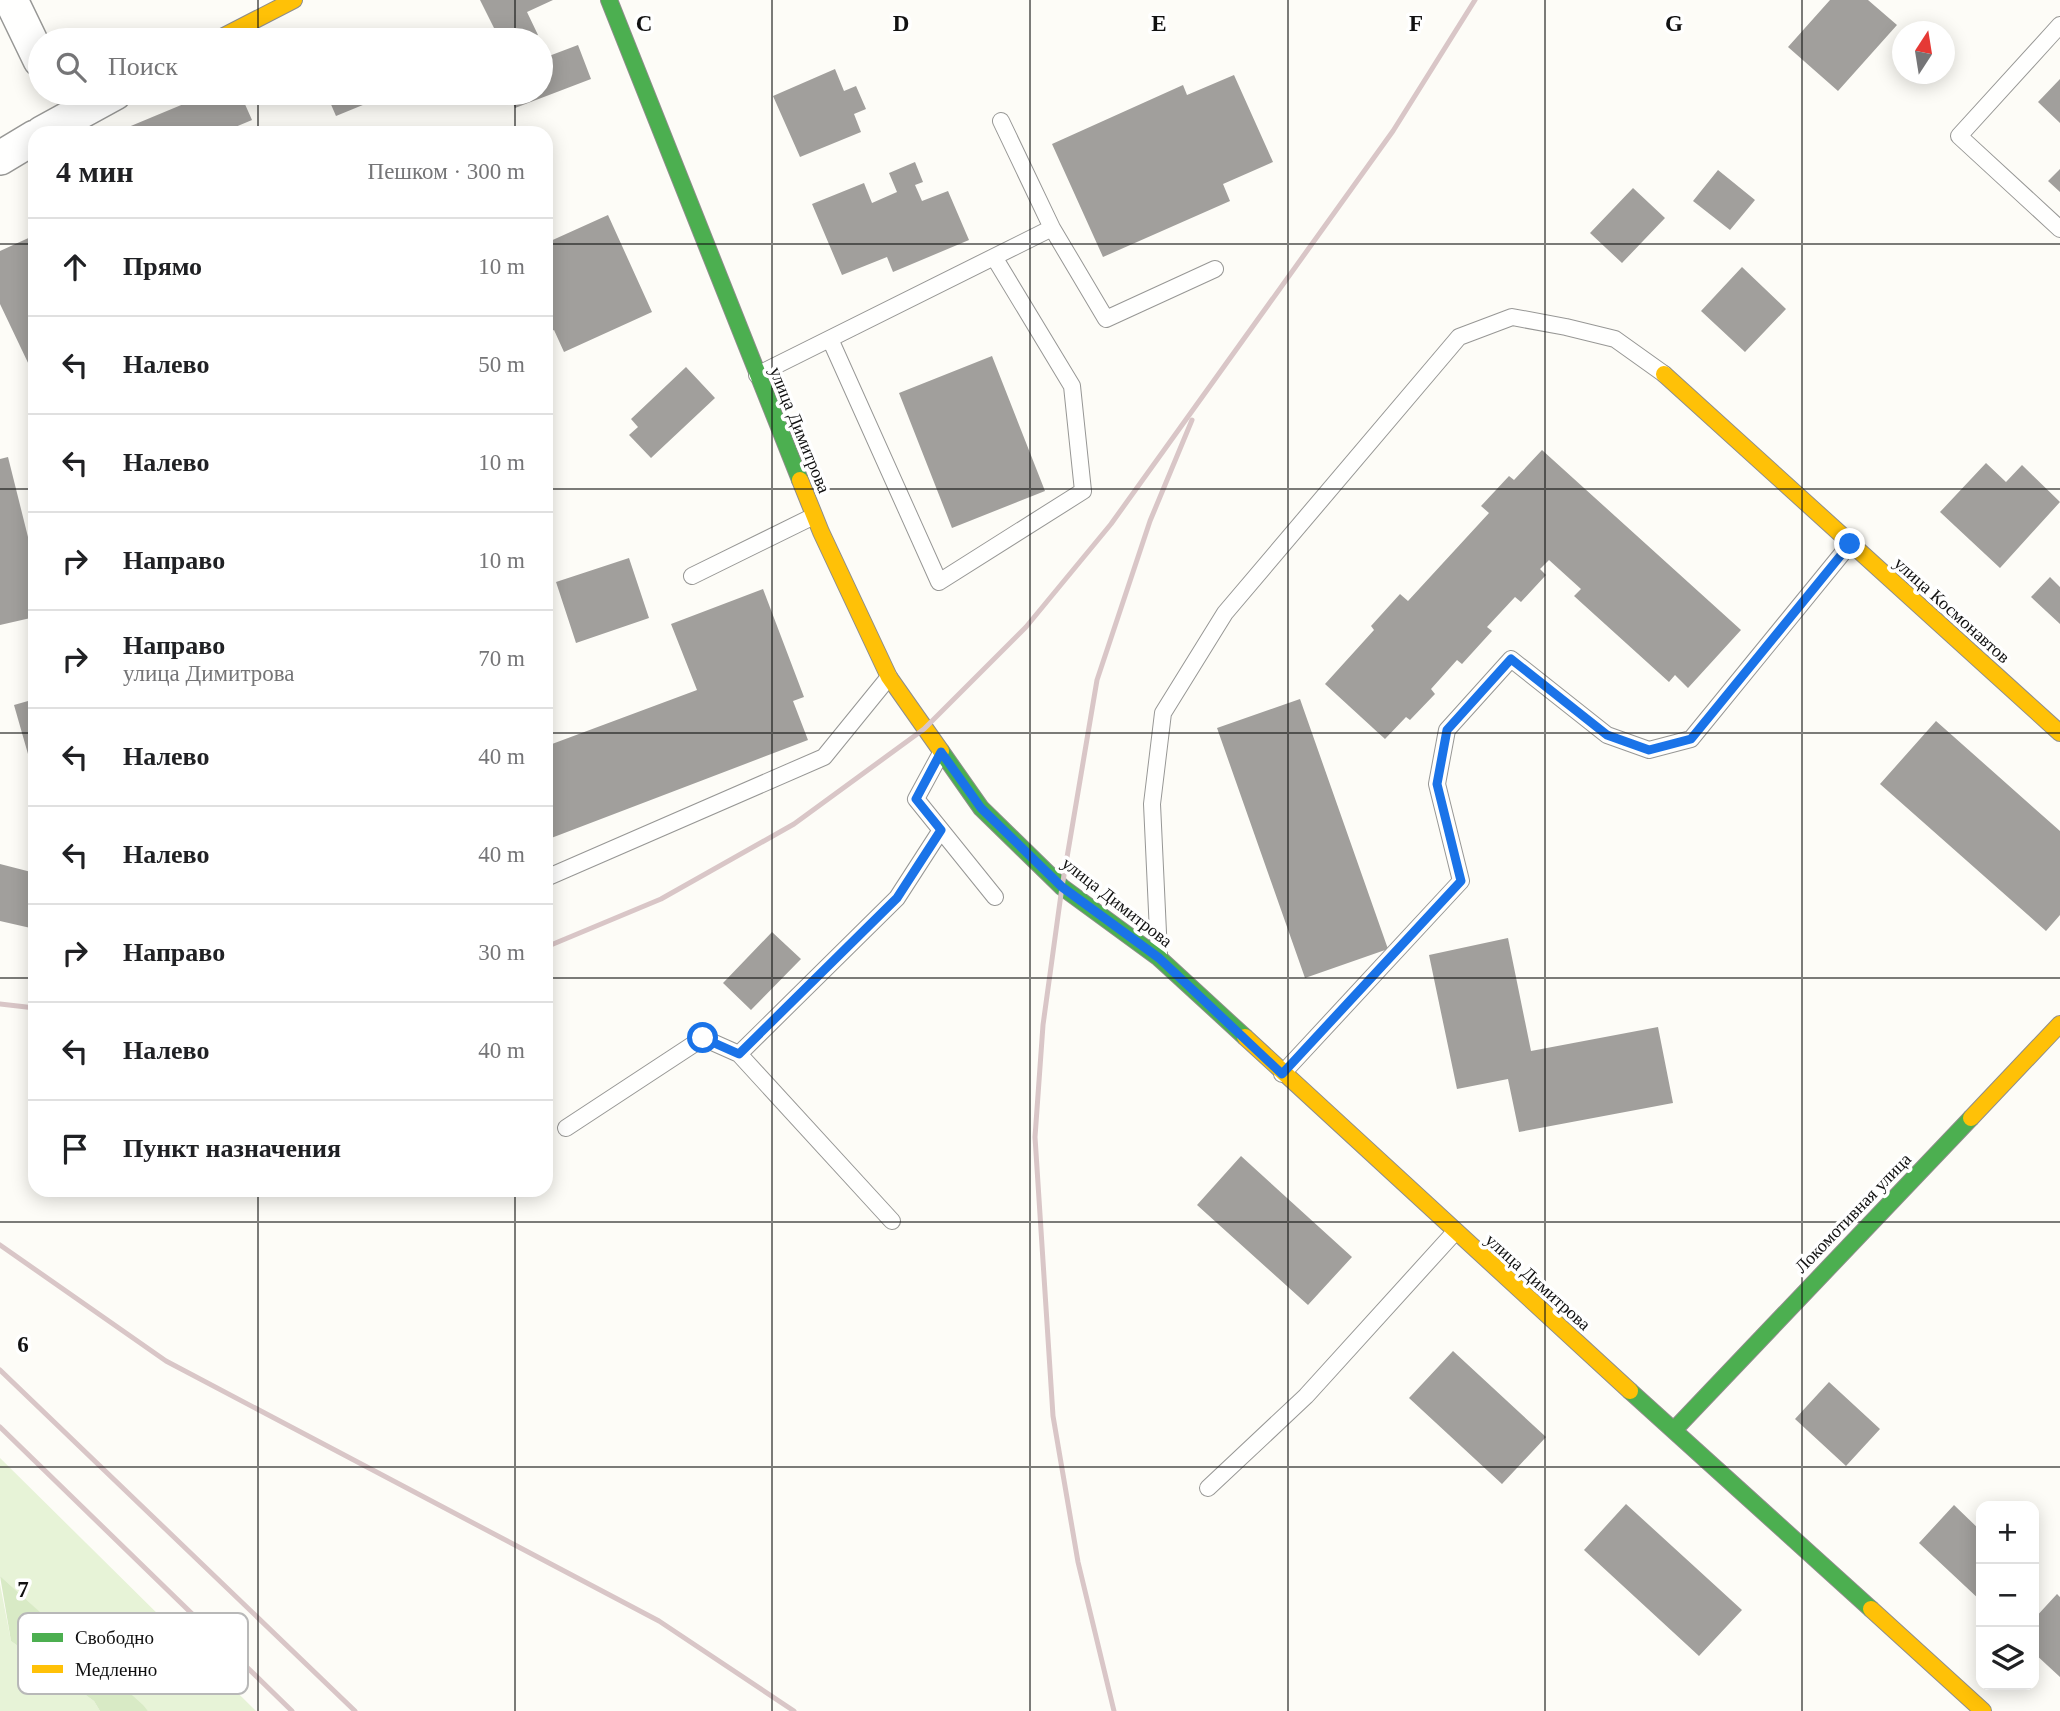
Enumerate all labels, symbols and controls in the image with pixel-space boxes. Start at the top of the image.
text: C [636,11,652,36]
text: D [893,11,909,36]
text: E [1151,11,1167,36]
text: F [1409,11,1423,36]
text: G [1665,11,1683,36]
north arrow [1892,21,1955,84]
search box [28,28,553,105]
icon: search [52,48,90,86]
text: Поиск [108,52,178,81]
text: 4 мин [56,155,134,188]
text: Пешком · 300 m [368,159,525,184]
icon: ahead [56,248,94,286]
text: Прямо [123,252,202,281]
text: 10 m [478,254,525,279]
icon: left [56,346,94,384]
text: Налево [123,350,209,379]
text: 50 m [478,352,525,377]
street label: улица Димитрова [766,364,834,496]
icon: left [56,444,94,482]
text: Налево [123,448,209,477]
text: 10 m [478,450,525,475]
route end [1834,528,1865,559]
icon: right [56,542,94,580]
text: Направо [123,546,225,575]
text: 10 m [478,548,525,573]
street label: улица Космонавтов [1890,553,2014,667]
text: Направо [123,631,225,660]
icon: right [56,640,94,678]
text: 70 m [478,646,525,671]
text: улица Димитрова [123,661,295,686]
icon: left [56,738,94,776]
text: Налево [123,742,209,771]
text: 40 m [478,744,525,769]
icon: left [56,836,94,874]
text: Налево [123,840,209,869]
text: 40 m [478,842,525,867]
street label: улица Димитрова [1058,853,1176,951]
icon: right [56,934,94,972]
text: Направо [123,938,225,967]
text: 30 m [478,940,525,965]
route start [687,1022,718,1053]
icon: left [56,1032,94,1070]
text: Налево [123,1036,209,1065]
text: 40 m [478,1038,525,1063]
icon: arrive [56,1130,94,1168]
text: Пункт назначения [123,1134,341,1163]
street label: Локомотивная улица [1791,1149,1915,1277]
street label: улица Димитрова [1481,1230,1595,1334]
text: 6 [17,1332,29,1357]
map controls [1976,1501,2039,1690]
button: + [1976,1501,2039,1564]
button: − [1976,1564,2039,1627]
text: 7 [17,1577,29,1602]
legend [18,1613,248,1694]
text: Свободно [75,1627,154,1648]
button: layers [1976,1627,2039,1690]
text: Медленно [75,1659,157,1680]

